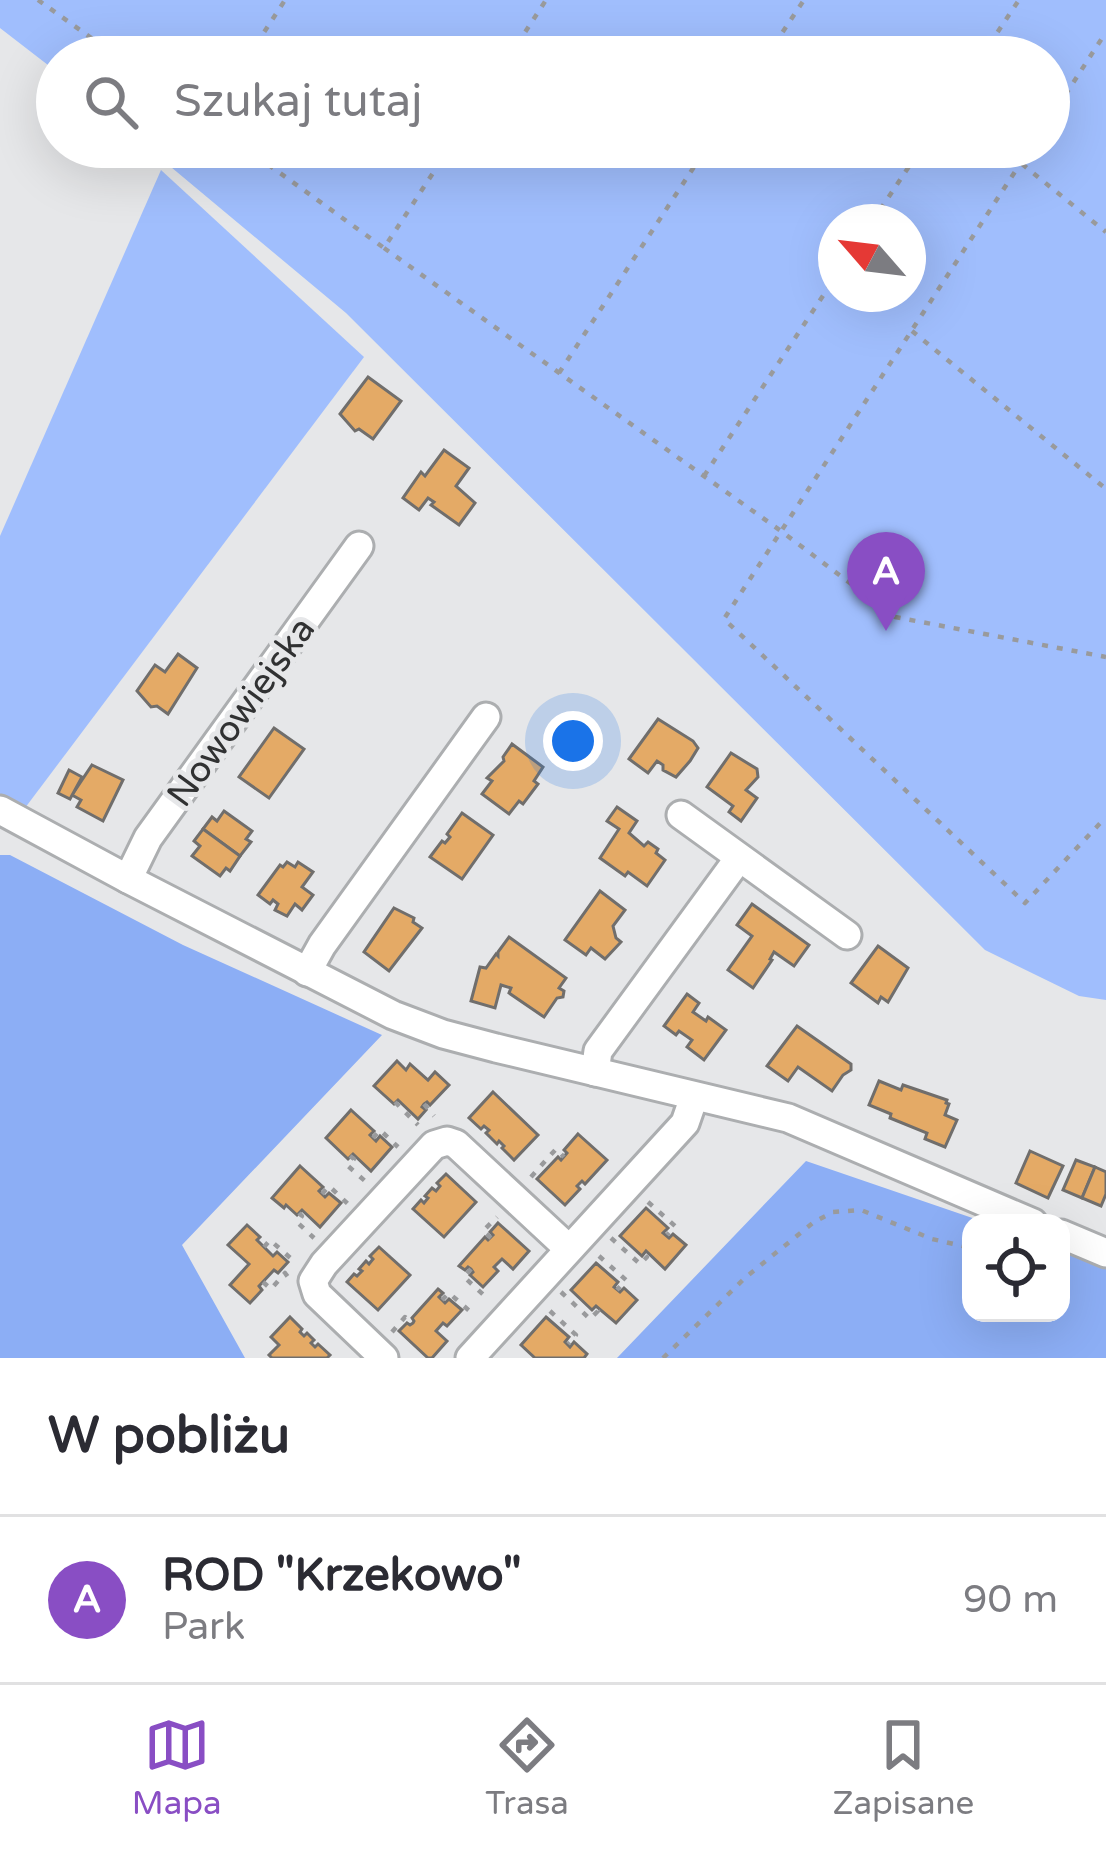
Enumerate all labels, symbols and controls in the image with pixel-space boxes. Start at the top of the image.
search box [36,36,1070,168]
icon: search [78,69,144,135]
text: Szukaj tutaj [174,75,423,129]
north arrow [818,204,926,312]
pin: A [847,532,925,631]
street label: Nowowiejska [158,609,324,815]
your location [543,711,603,771]
map controls [962,1214,1070,1322]
button: locate [962,1214,1070,1322]
text: W pobliżu [48,1405,290,1467]
text: ROD "Krzekowo" [162,1549,522,1603]
text: A [72,1576,102,1623]
text: 90 m [963,1576,1058,1623]
text: Park [162,1603,245,1650]
tab: Mapa [132,1712,222,1823]
tab: Trasa [485,1712,569,1823]
tab: Zapisane [832,1712,974,1823]

